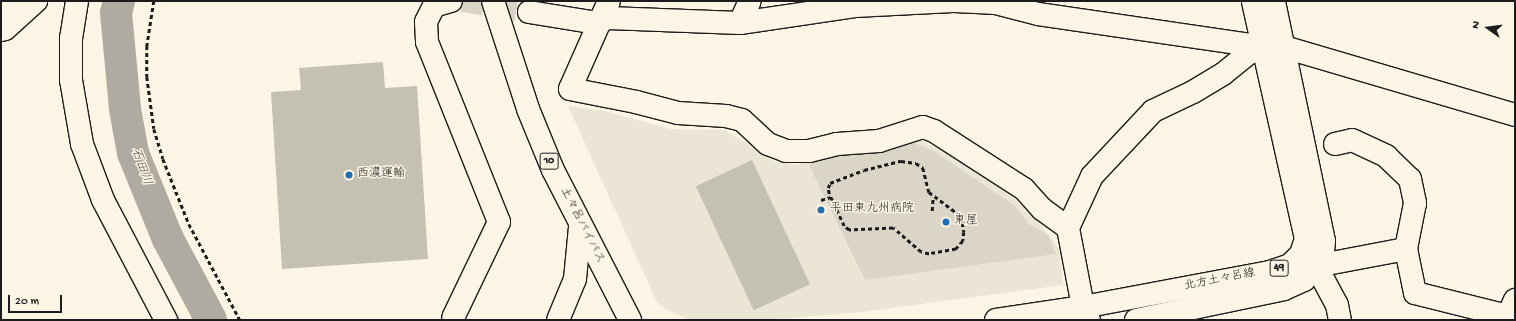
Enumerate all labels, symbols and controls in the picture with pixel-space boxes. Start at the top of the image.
north arrow [1468,8,1508,48]
text: N [1470,20,1483,30]
water label: 石田川 [126,146,154,188]
road number: 10 [539,152,559,170]
place label: 西濃運輸 [357,168,405,182]
marker: 西濃運輸 [344,170,354,180]
street label: 土々呂バイパス [556,185,606,267]
place label: 平田東九州病院 [830,203,914,217]
marker: 平田東九州病院 [815,204,827,216]
place label: 東屋 [954,215,978,229]
marker: 東屋 [941,217,951,227]
road number: 49 [1269,259,1289,277]
street label: 北方土々呂線 [1183,267,1257,295]
scale bar [10,287,64,313]
text: 20 m [15,295,39,309]

